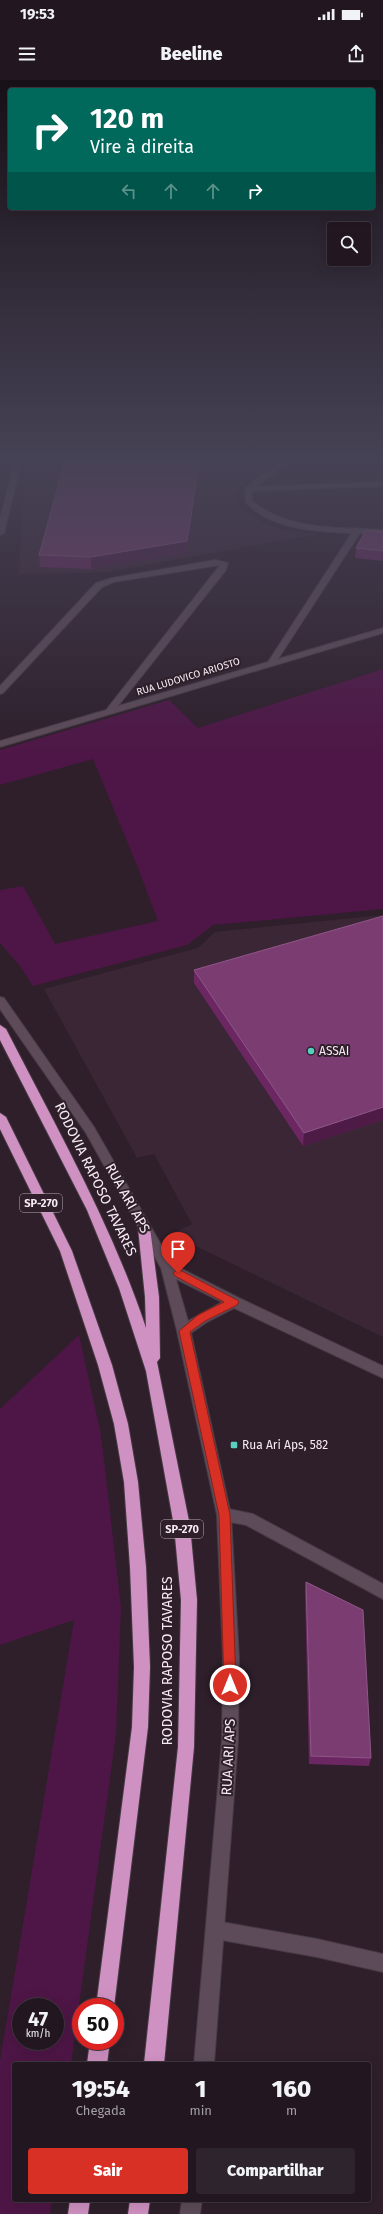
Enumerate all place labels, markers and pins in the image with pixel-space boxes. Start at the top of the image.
place label: ASSAI [319,1044,349,1058]
marker: ASSAI [306,1046,316,1056]
pin [161,1232,195,1273]
place label: Rua Ari Aps, 582 [242,1438,328,1452]
marker: Rua Ari Aps, 582 [229,1440,239,1450]

